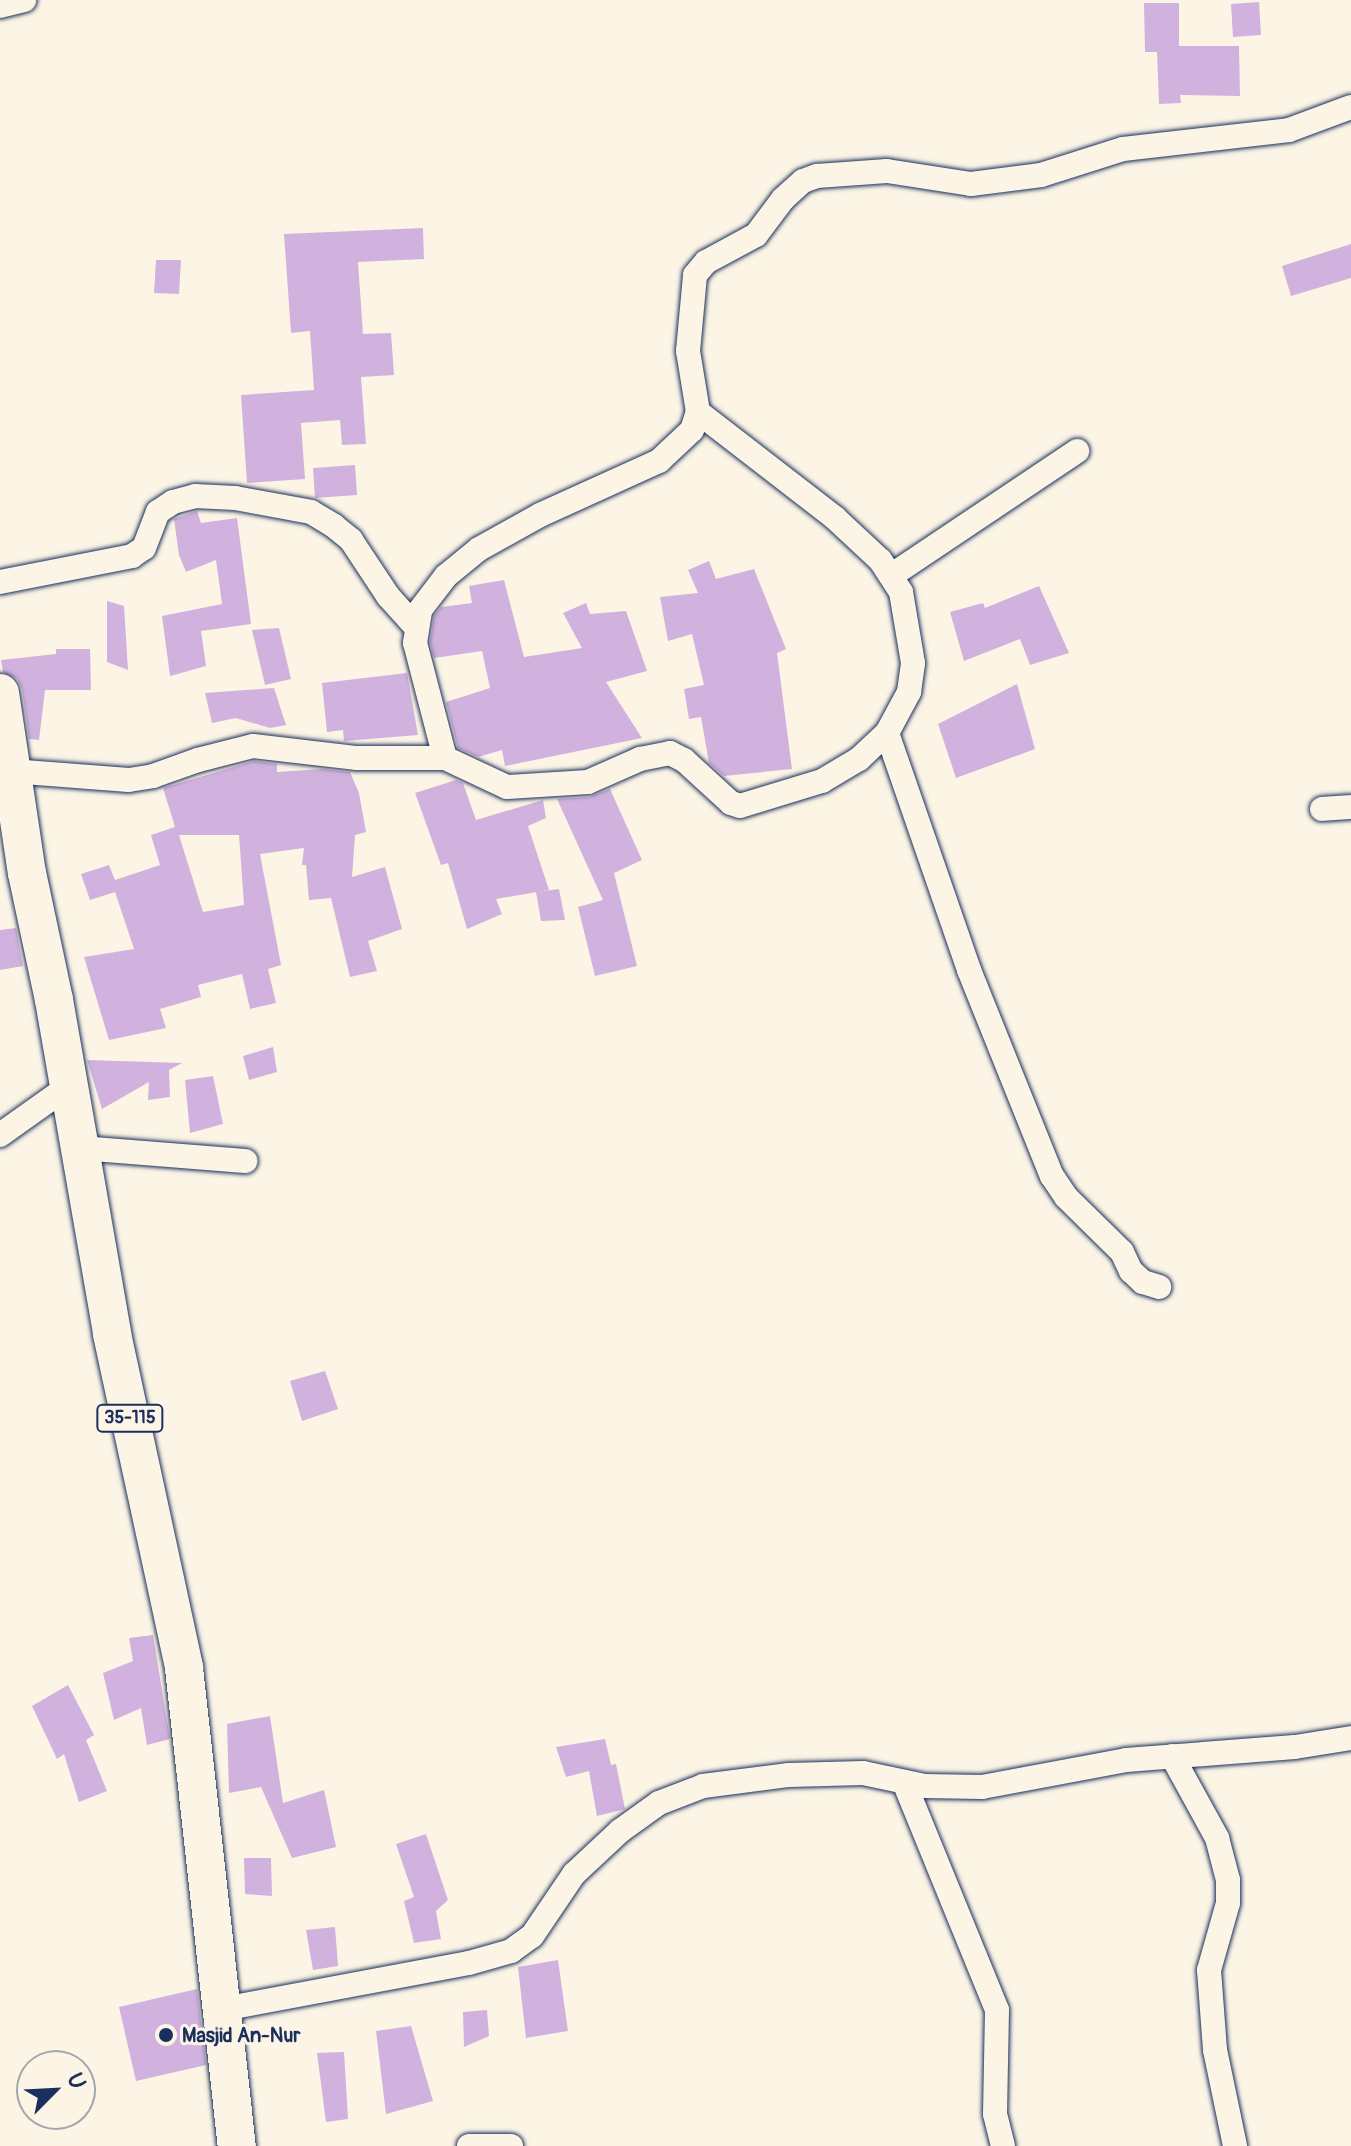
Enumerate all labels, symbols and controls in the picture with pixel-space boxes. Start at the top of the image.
road number: 35-115 [96,1404,164,1432]
place label: Masjid An-Nur [182,2023,300,2047]
marker: Masjid An-Nur [157,2026,175,2044]
north arrow [16,2050,96,2130]
text: U [60,2069,92,2093]

